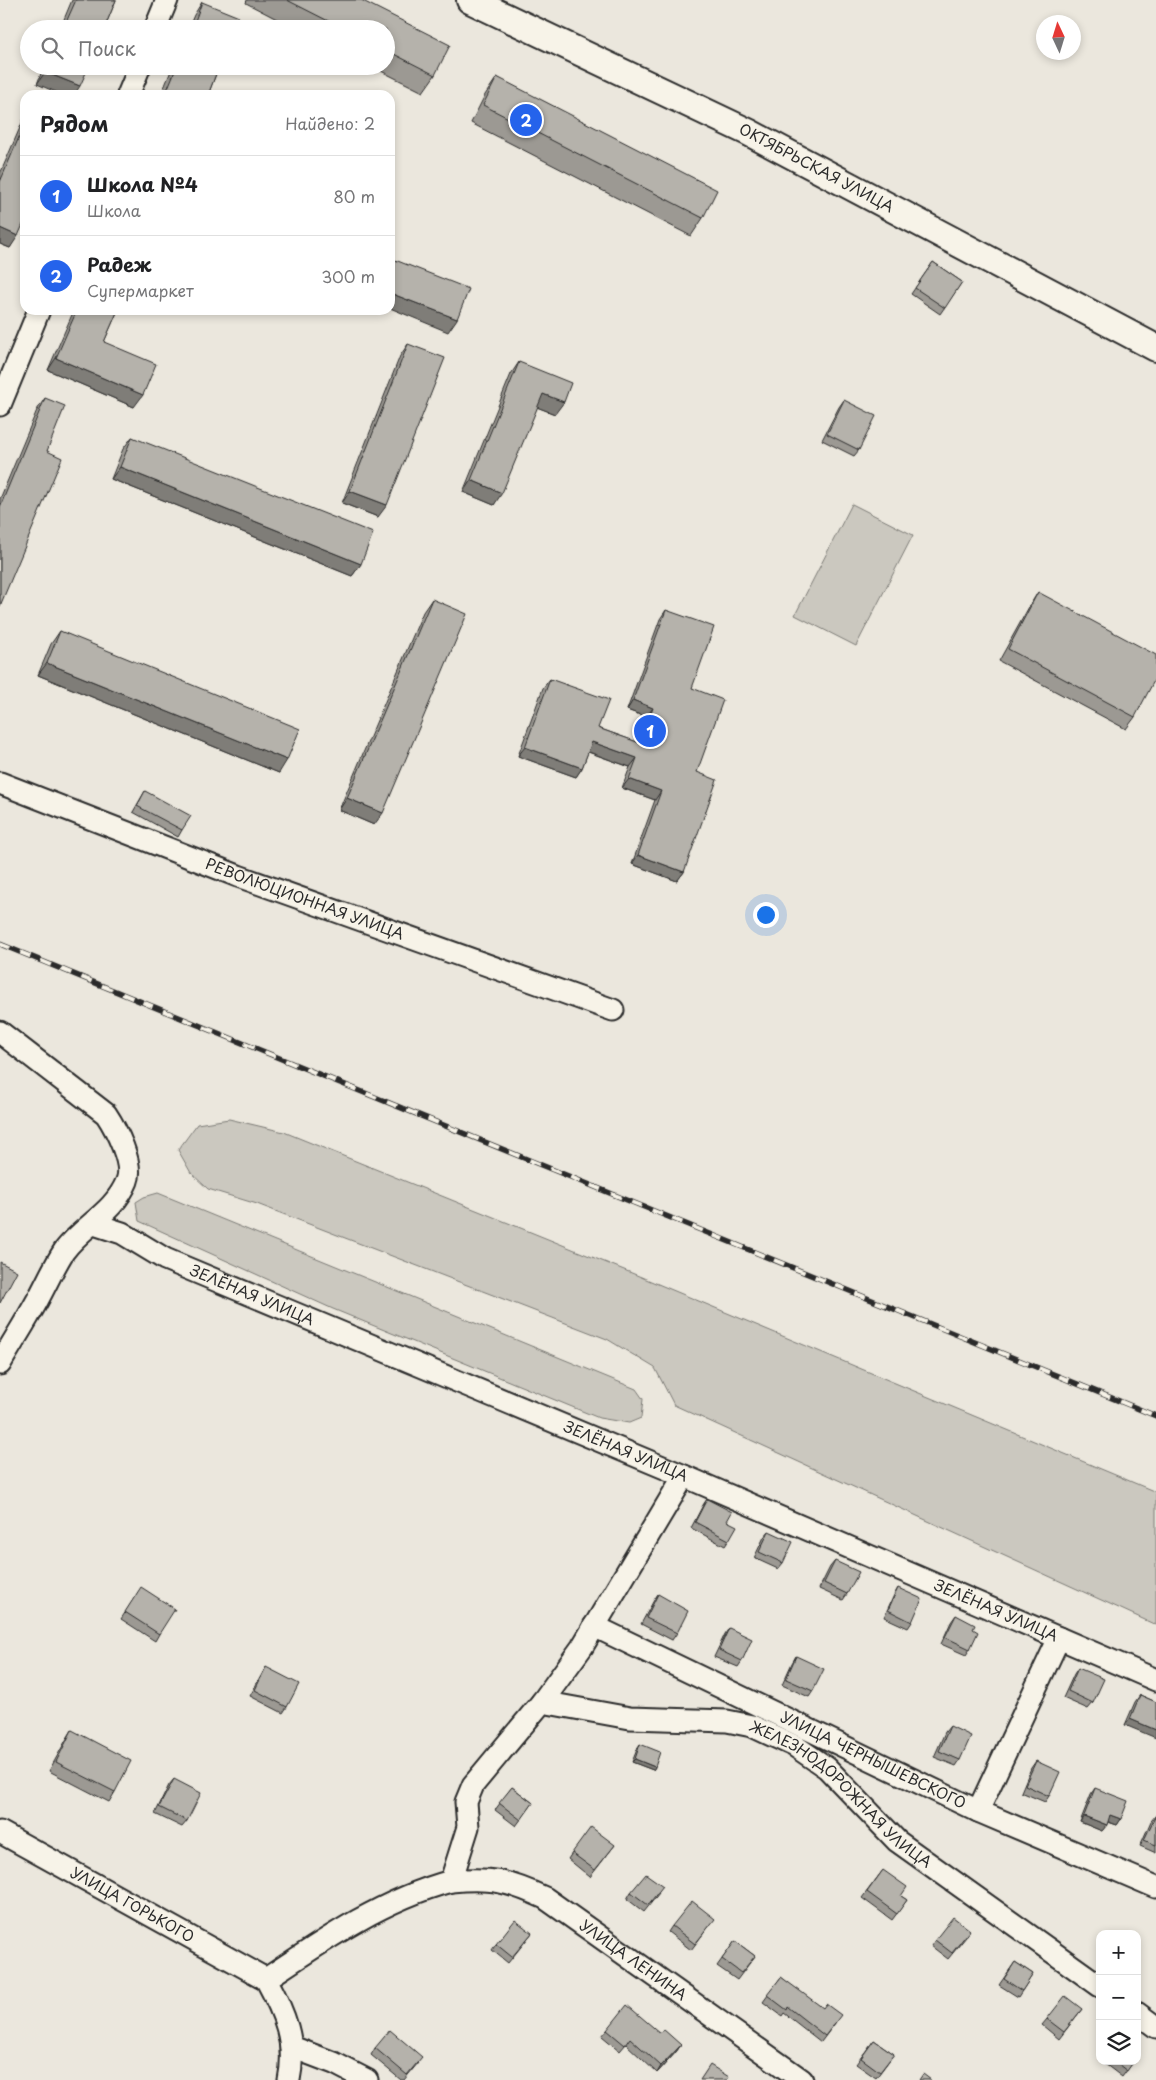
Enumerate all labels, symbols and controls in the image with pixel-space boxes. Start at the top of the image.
north arrow [1036,15,1081,60]
search box [20,20,395,75]
icon: search [38,34,66,62]
text: Поиск [78,34,136,62]
pin: 2 [510,101,542,139]
text: Рядом [40,107,108,139]
text: Найдено: 2 [285,111,375,135]
street label: ОКТЯБРЬСКАЯ УЛИЦА [736,116,899,217]
text: Школа №4 [87,170,198,198]
text: 1 [52,184,60,208]
text: 80 m [333,184,375,208]
text: Школа [87,198,141,222]
text: Радеж [87,250,151,278]
text: 2 [50,264,62,288]
text: 300 m [321,264,375,288]
text: Супермаркет [87,278,194,302]
pin: 1 [634,712,666,750]
street label: РЕВОЛЮЦИОННАЯ УЛИЦА [202,851,408,945]
your location [753,902,779,928]
street label: ЗЕЛЁНАЯ УЛИЦА [187,1258,318,1330]
street label: ЗЕЛЁНАЯ УЛИЦА [561,1414,692,1486]
street label: ЗЕЛЁНАЯ УЛИЦА [931,1573,1062,1646]
street label: УЛИЦА ЧЕРНЫШЕВСКОГО [777,1705,971,1814]
street label: ЖЕЛЕЗНОДОРОЖНАЯ УЛИЦА [746,1714,937,1872]
street label: УЛИЦА ГОРЬКОГО [67,1860,199,1947]
street label: УЛИЦА ЛЕНИНА [575,1913,692,2005]
map controls [1096,1930,1141,2065]
button: + [1096,1930,1141,1975]
button: − [1096,1975,1141,2020]
button: layers [1096,2020,1141,2065]

